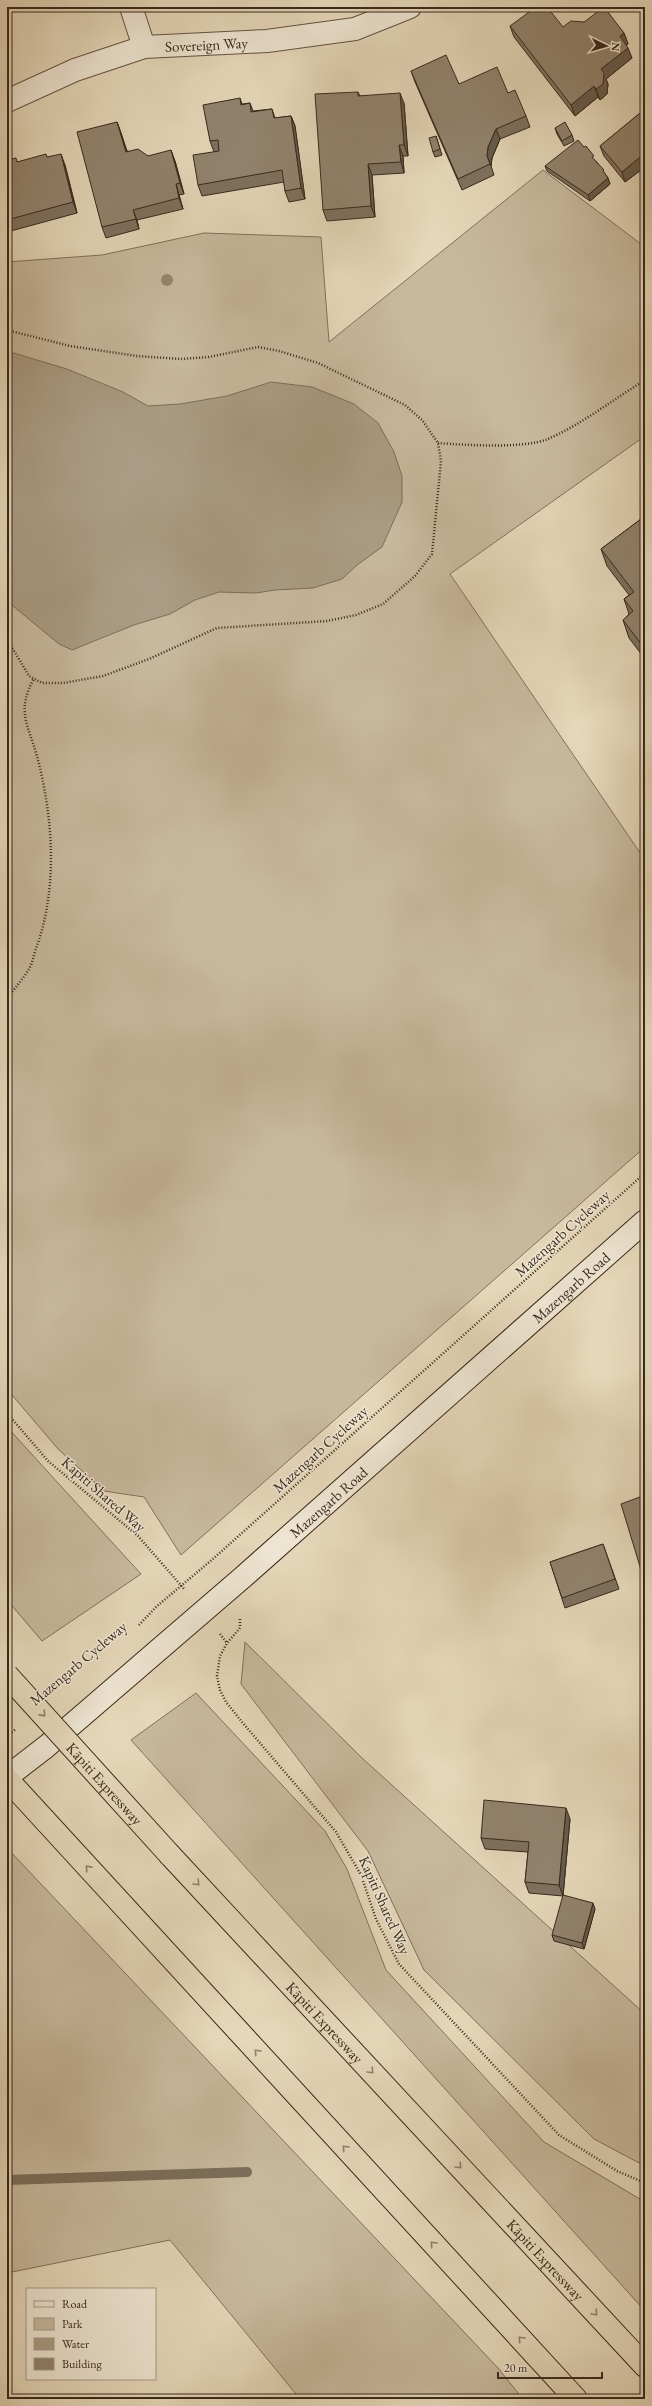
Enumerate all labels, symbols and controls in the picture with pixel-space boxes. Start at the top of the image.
north arrow [586,26,626,66]
street label: Sovereign Way [165,32,249,55]
text: N [609,42,623,52]
street label: Mazengarb Cycleway [511,1185,614,1281]
street label: Mazengarb Road [528,1247,614,1327]
street label: Mazengarb Cycleway [269,1401,372,1497]
street label: Kapiti Shared Way [58,1452,150,1536]
street label: Mazengarb Road [285,1462,371,1541]
street label: Mazengarb Cycleway [25,1616,131,1709]
one-way arrow [38,1710,45,1717]
street label: Kāpiti Expressway [63,1738,148,1829]
street label: Kapiti Shared Way [355,1853,415,1958]
one-way arrow [86,1865,93,1872]
one-way arrow [192,1879,199,1886]
street label: Kāpiti Expressway [283,1977,368,2067]
one-way arrow [255,2049,262,2057]
one-way arrow [366,2066,374,2074]
one-way arrow [343,2145,350,2153]
one-way arrow [454,2161,462,2169]
street label: Kāpiti Expressway [503,2214,589,2305]
one-way arrow [431,2241,438,2248]
legend [26,2288,156,2380]
text: Road [62,2296,88,2312]
one-way arrow [591,2308,598,2316]
text: Park [62,2316,83,2332]
text: Water [62,2336,89,2352]
one-way arrow [519,2337,526,2344]
scale bar [498,2354,602,2380]
text: Building [62,2356,103,2372]
text: 20 m [504,2360,528,2376]

